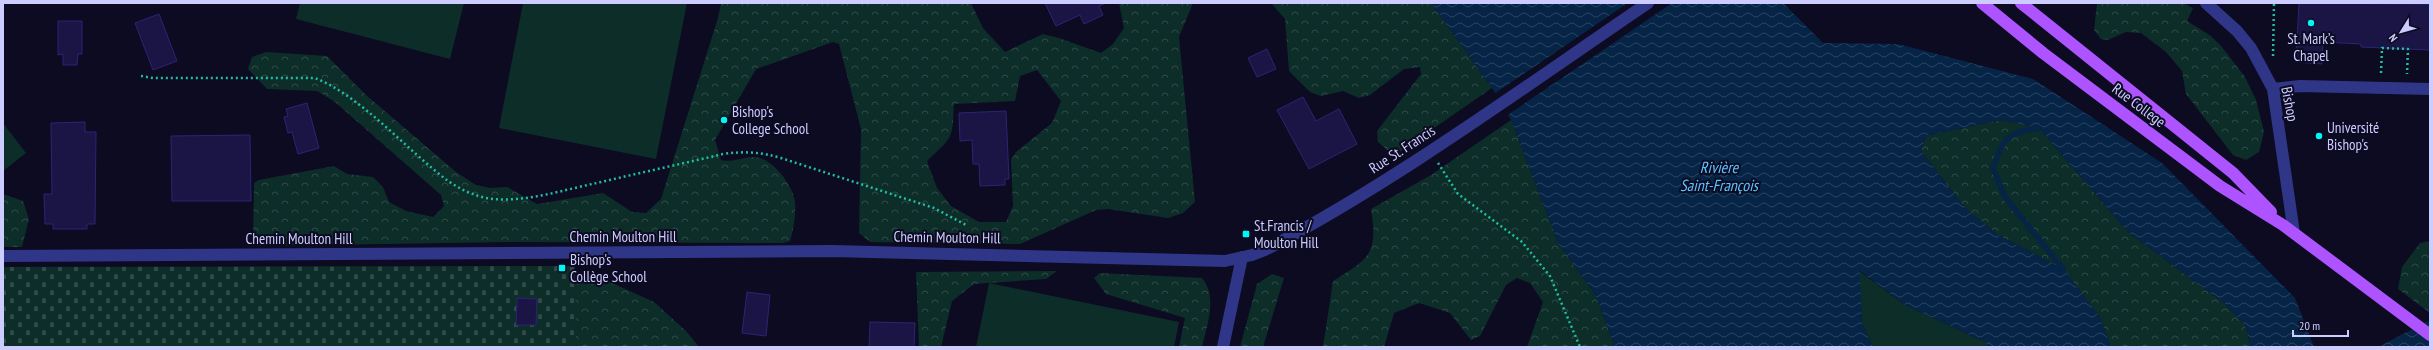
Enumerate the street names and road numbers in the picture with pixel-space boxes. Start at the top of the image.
street label: Rue College [2109,79,2169,131]
street label: Bishop [2277,85,2303,123]
street label: Rue St. Francis [1365,121,1439,177]
street label: Chemin Moulton Hill [569,227,677,246]
street label: Chemin Moulton Hill [893,227,1001,247]
street label: Chemin Moulton Hill [245,229,353,248]

